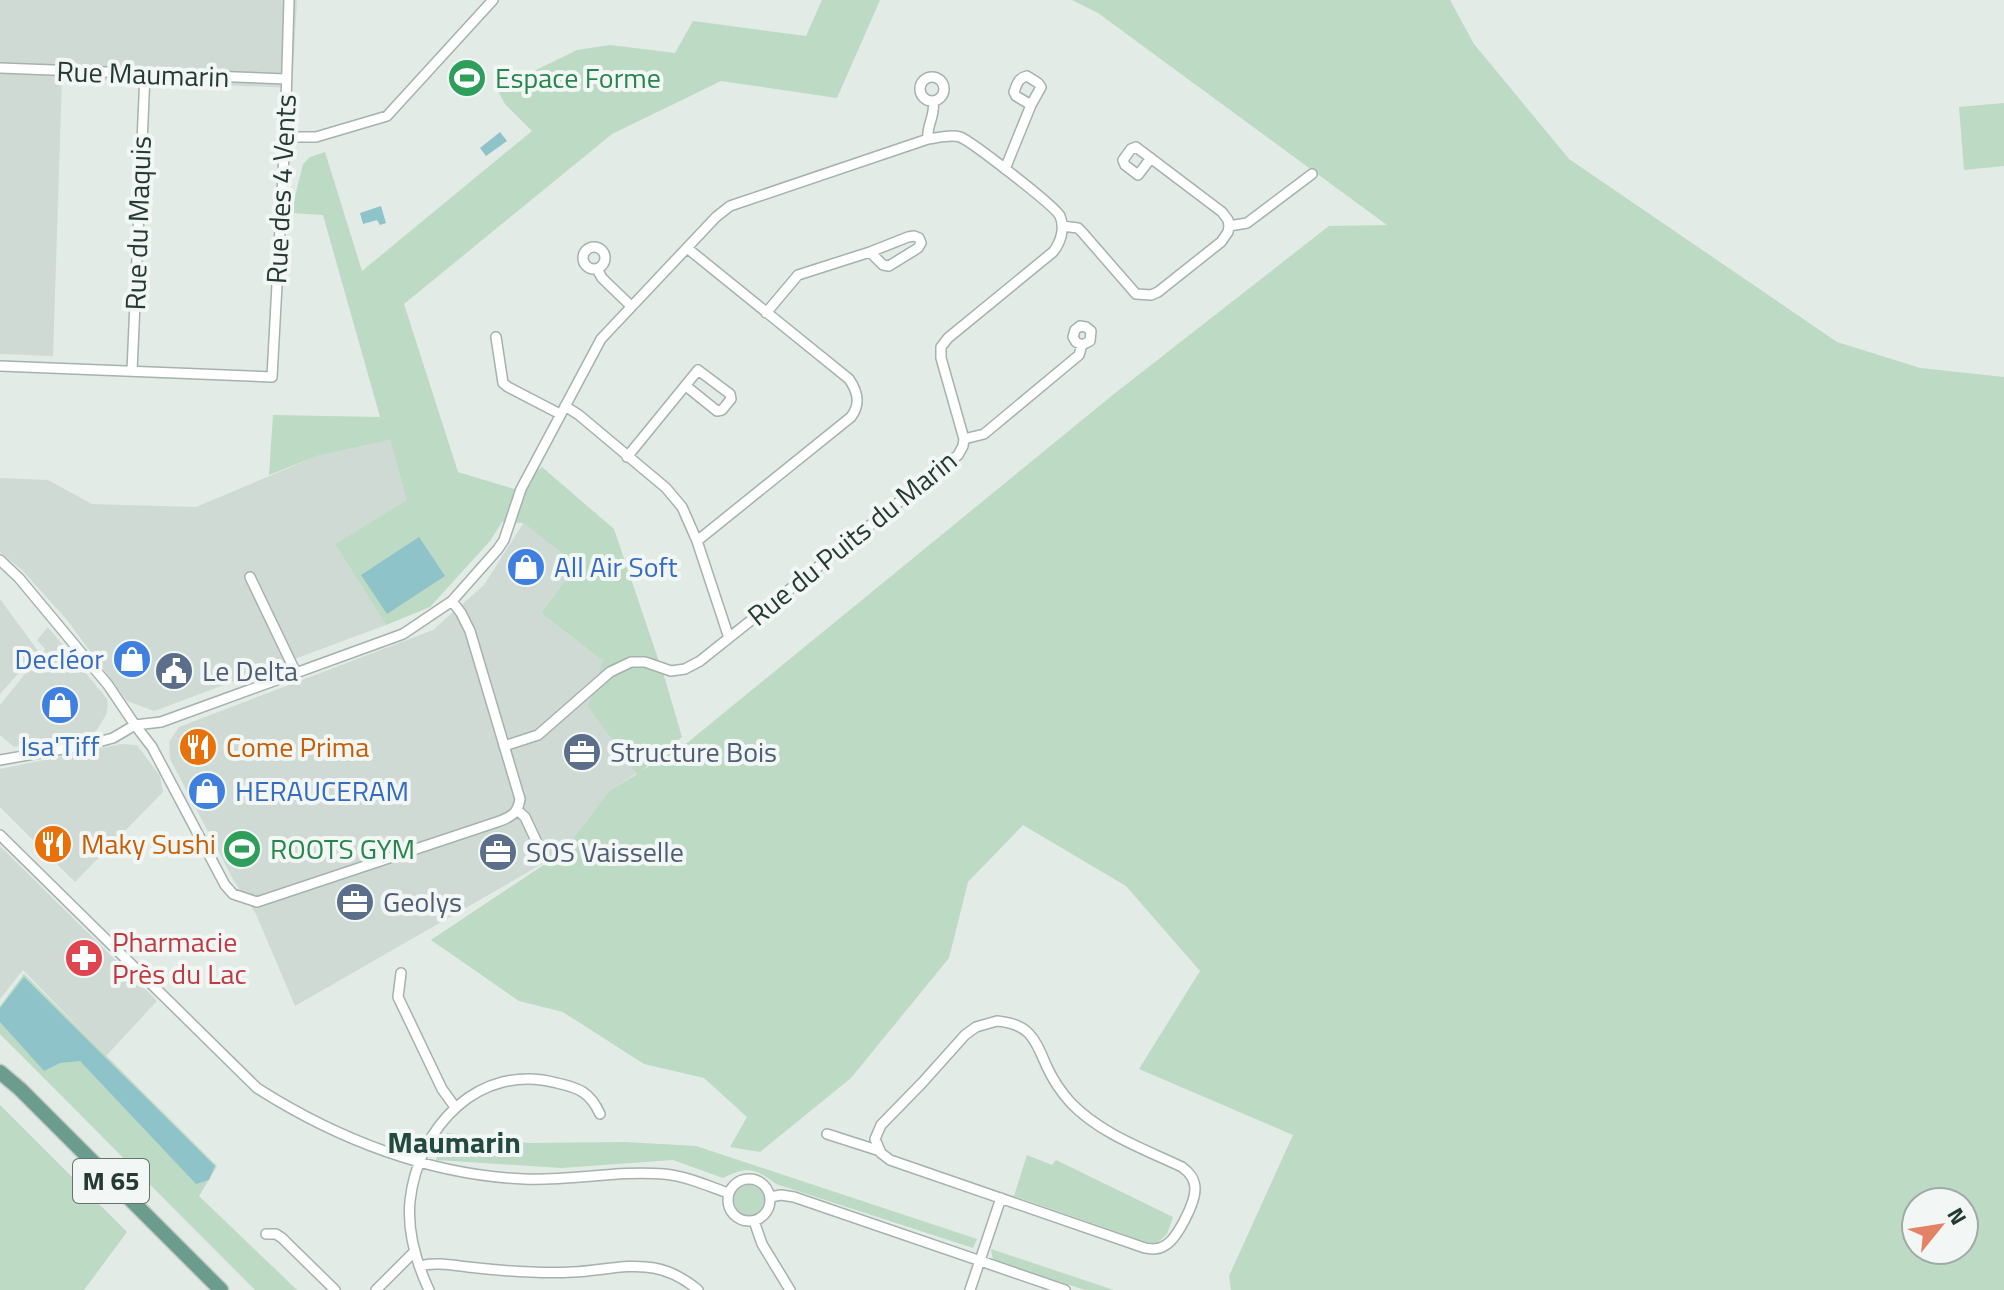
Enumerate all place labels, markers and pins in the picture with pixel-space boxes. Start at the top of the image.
place label: Espace Forme [495,56,661,99]
sports icon: Espace Forme [446,57,488,99]
place label: All Air Soft [554,545,678,588]
shop icon: All Air Soft [505,546,547,588]
place label: Decléor [15,637,104,680]
shop icon: Decléor [111,638,153,680]
place label: Le Delta [202,649,298,692]
public building icon: Le Delta [153,650,195,692]
shop icon: Isa'Tiff [39,684,81,726]
place label: Isa'Tiff [20,724,100,767]
place label: Come Prima [226,725,369,768]
restaurant icon: Come Prima [177,726,219,768]
place label: Structure Bois [610,730,777,773]
office icon: Structure Bois [561,731,603,773]
place label: HERAUCERAM [235,769,409,812]
shop icon: HERAUCERAM [186,770,228,812]
place label: Maky Sushi [81,822,216,865]
restaurant icon: Maky Sushi [32,823,74,865]
place label: ROOTS GYM [270,827,415,870]
sports icon: ROOTS GYM [221,828,263,870]
place label: SOS Vaisselle [526,830,684,873]
office icon: SOS Vaisselle [477,831,519,873]
place label: Geolys [383,880,462,923]
office icon: Geolys [334,881,376,923]
place label: Pharmacie Près du Lac [112,920,247,995]
pharmacy icon: Pharmacie Près du Lac [63,937,105,979]

